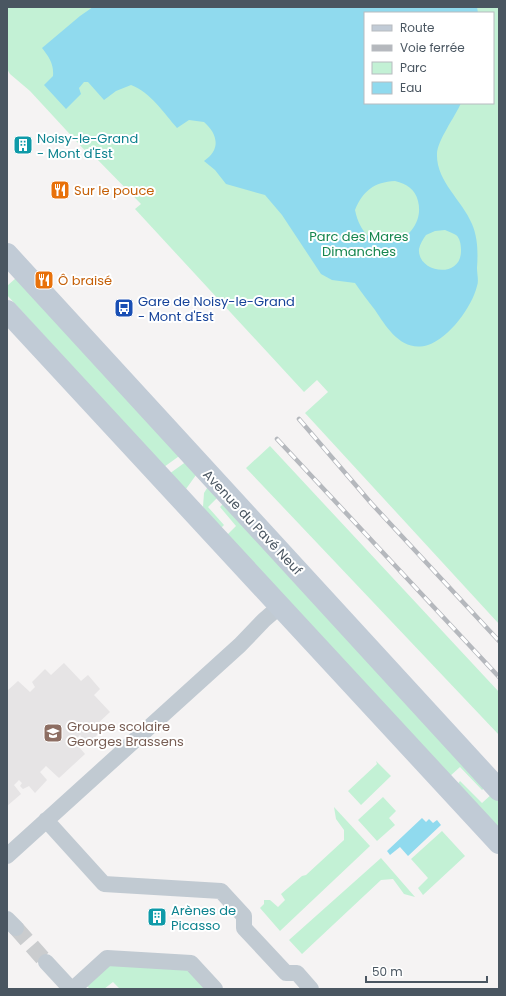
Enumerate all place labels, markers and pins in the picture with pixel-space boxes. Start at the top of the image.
place label: Noisy-le-Grand - Mont d'Est [37,129,138,163]
building icon: Noisy-le-Grand - Mont d'Est [12,134,34,156]
restaurant icon: Sur le pouce [49,179,71,201]
place label: Sur le pouce [74,181,154,200]
restaurant icon: Ô braisé [33,269,55,291]
place label: Ô braisé [58,271,112,290]
place label: Gare de Noisy-le-Grand - Mont d'Est [138,292,295,326]
bus stop icon: Gare de Noisy-le-Grand - Mont d'Est [113,297,135,319]
place label: Groupe scolaire Georges Brassens [67,717,184,751]
school or university icon: Groupe scolaire Georges Brassens [42,722,64,744]
place label: Arènes de Picasso [171,901,236,935]
building icon: Arènes de Picasso [146,906,168,928]

